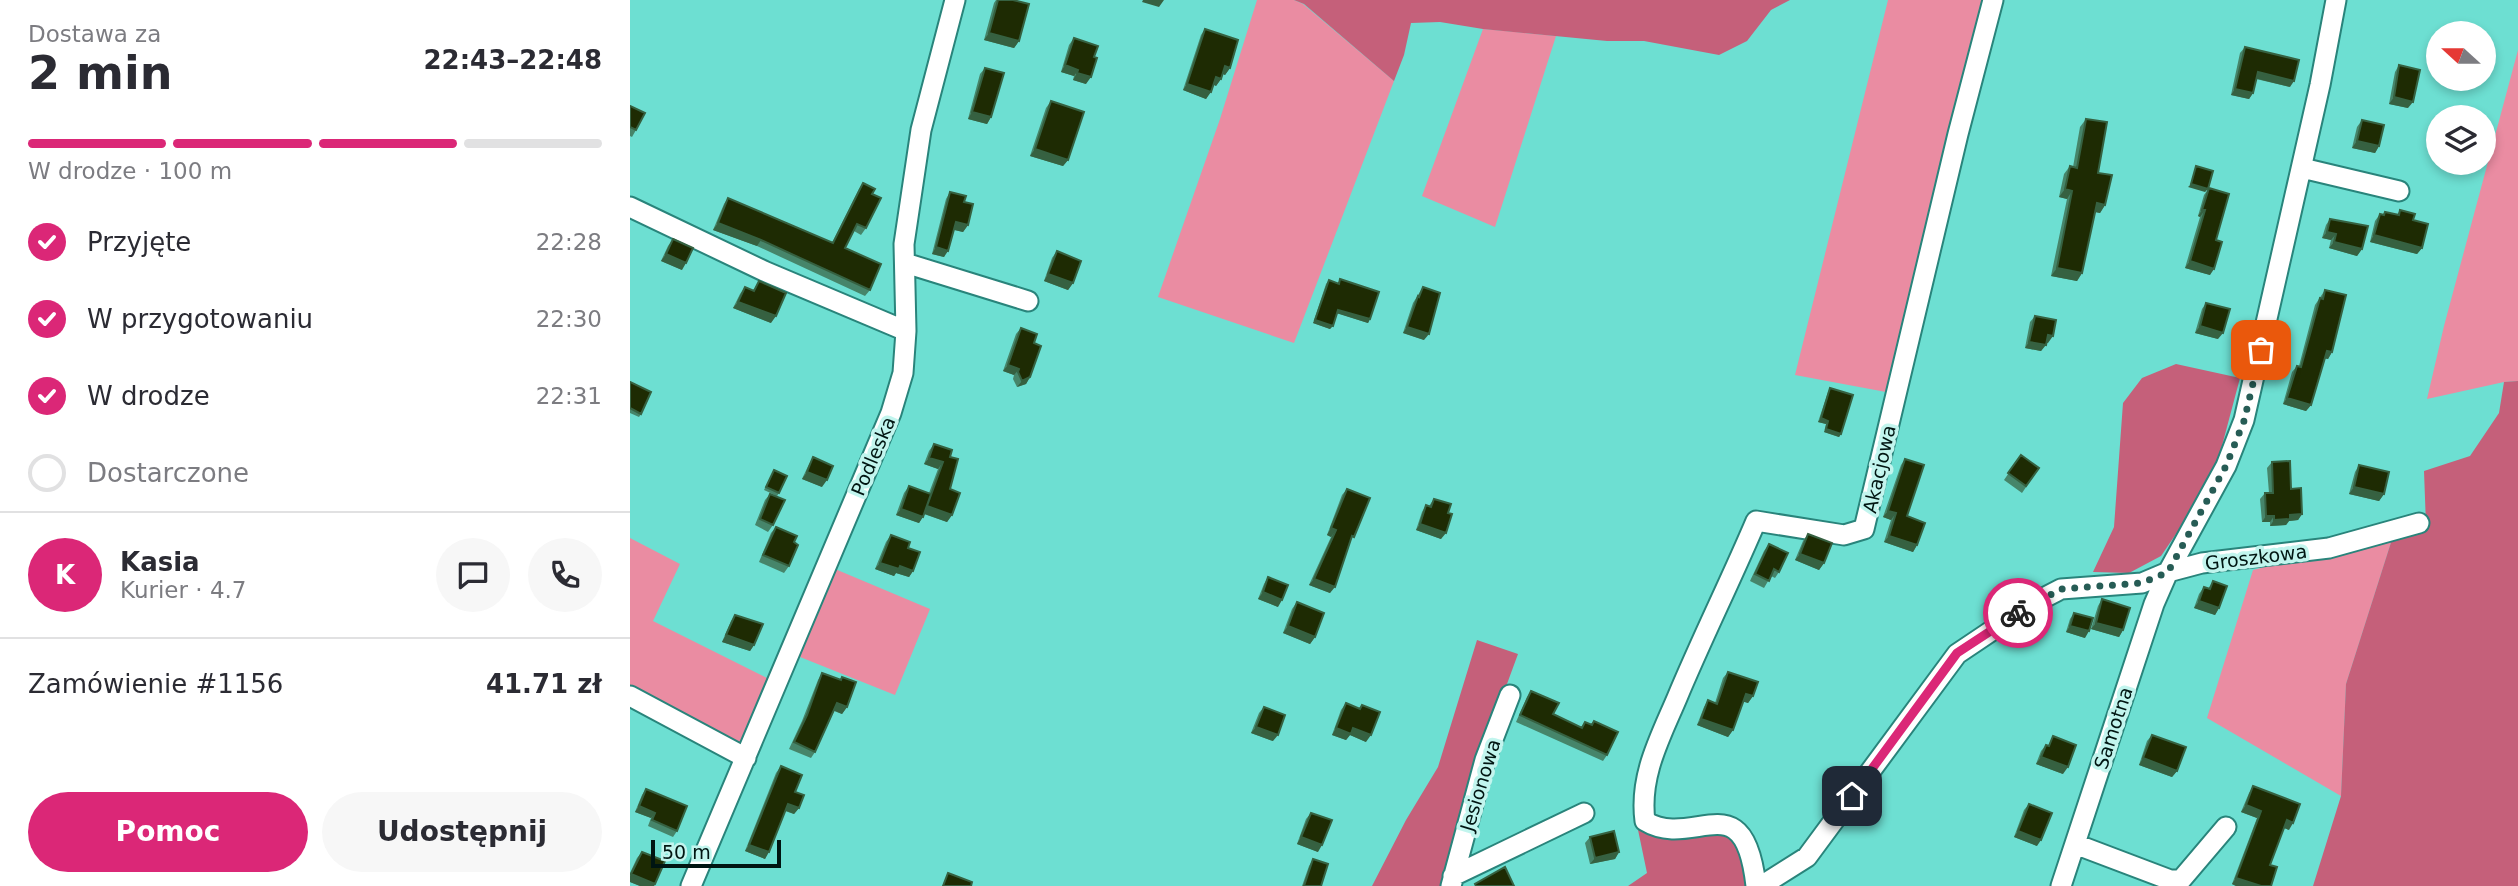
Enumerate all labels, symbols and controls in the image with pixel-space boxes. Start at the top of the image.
text: Dostawa za [28,21,161,47]
north arrow [2426,21,2496,91]
map controls [2426,21,2496,175]
text: 22:43–22:48 [423,45,602,75]
text: 2 min [28,46,172,100]
button: layers [2426,105,2496,175]
text: W drodze · 100 m [28,158,232,184]
icon: check [28,223,66,261]
text: Przyjęte [87,227,191,257]
text: 22:28 [536,229,602,255]
icon: check [28,300,66,338]
text: W przygotowaniu [87,304,313,334]
text: 22:30 [536,306,602,332]
pin [2231,320,2291,380]
icon: bag [2242,331,2280,369]
icon: check [28,377,66,415]
text: W drodze [87,381,210,411]
text: 22:31 [536,383,602,409]
street label: Podleska [847,413,899,499]
street label: Akacjowa [1858,423,1900,515]
text: Dostarczone [87,458,249,488]
button: chat [436,538,510,612]
button: phone [528,538,602,612]
street label: Groszkowa [2204,540,2308,574]
text: Kasia [120,547,200,577]
text: K [55,560,75,590]
text: Kurier · 4.7 [120,577,246,603]
courier [1983,578,2053,648]
icon: bike [1999,594,2037,632]
text: Zamówienie #1156 [28,669,283,699]
text: 41.71 zł [486,669,602,699]
street label: Samotna [2089,684,2137,772]
street label: Jesionowa [1455,736,1504,835]
pin [1822,766,1882,826]
icon: home [1833,777,1871,815]
button: Pomoc [28,792,308,872]
button: Udostępnij [322,792,602,872]
scale bar [651,837,780,869]
text: 50 m [662,841,711,863]

